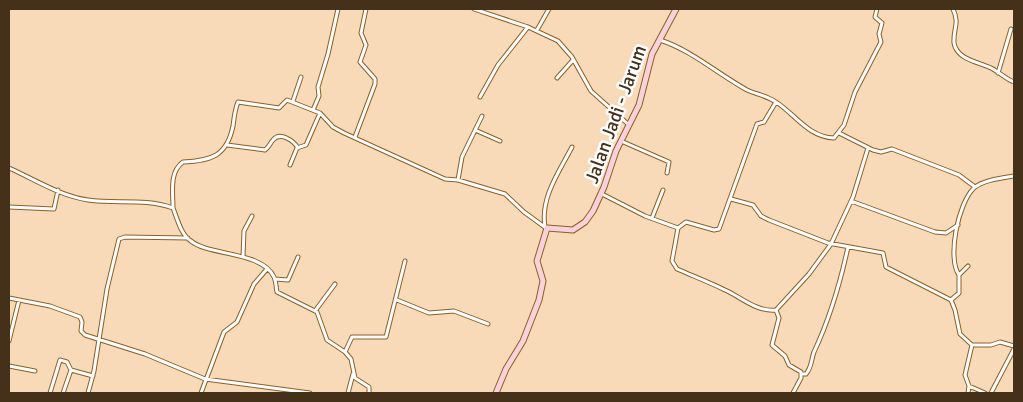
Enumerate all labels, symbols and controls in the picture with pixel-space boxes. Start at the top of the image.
street label: Jalan Jadi - Jarum [580,42,652,187]

